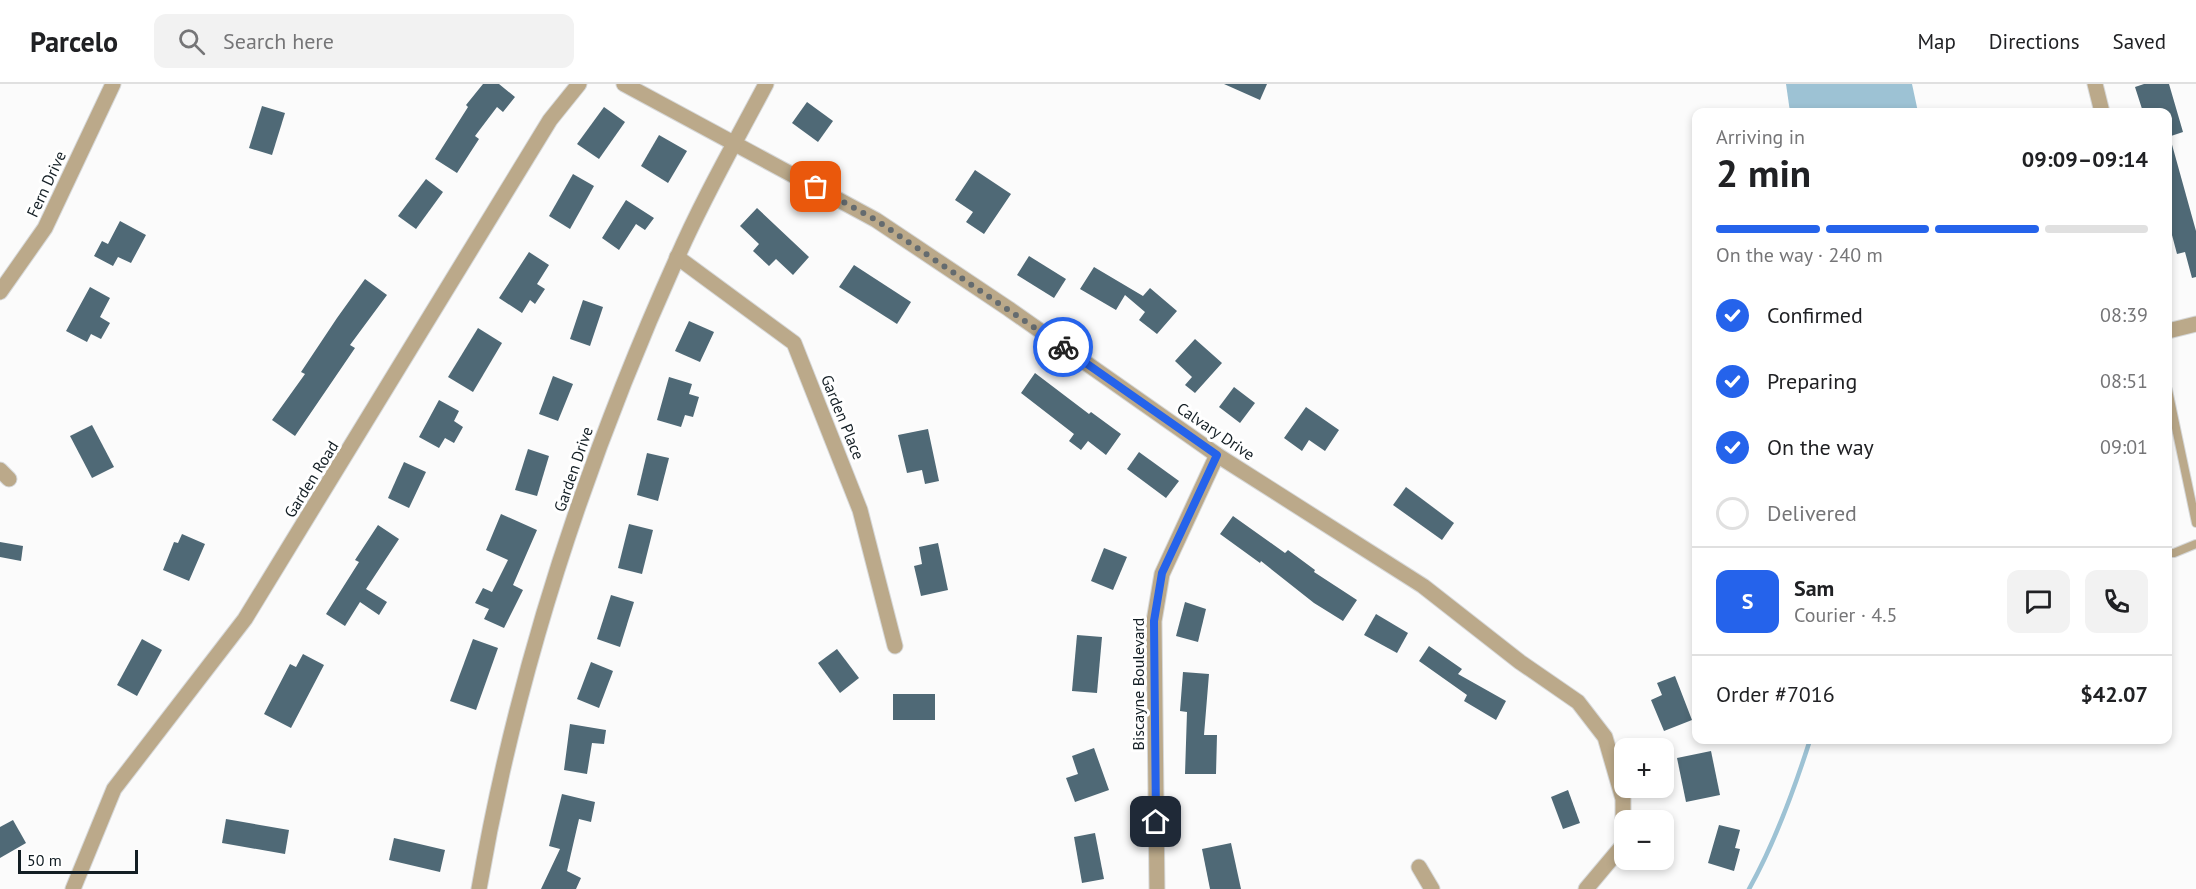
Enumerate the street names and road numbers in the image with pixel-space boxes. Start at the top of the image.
street label: Fern Drive [22,148,70,220]
street label: Garden Place [817,372,869,462]
street label: Calvary Drive [1173,398,1259,464]
street label: Garden Drive [549,424,597,514]
street label: Garden Road [280,437,342,521]
street label: Biscayne Boulevard [1128,618,1148,750]

